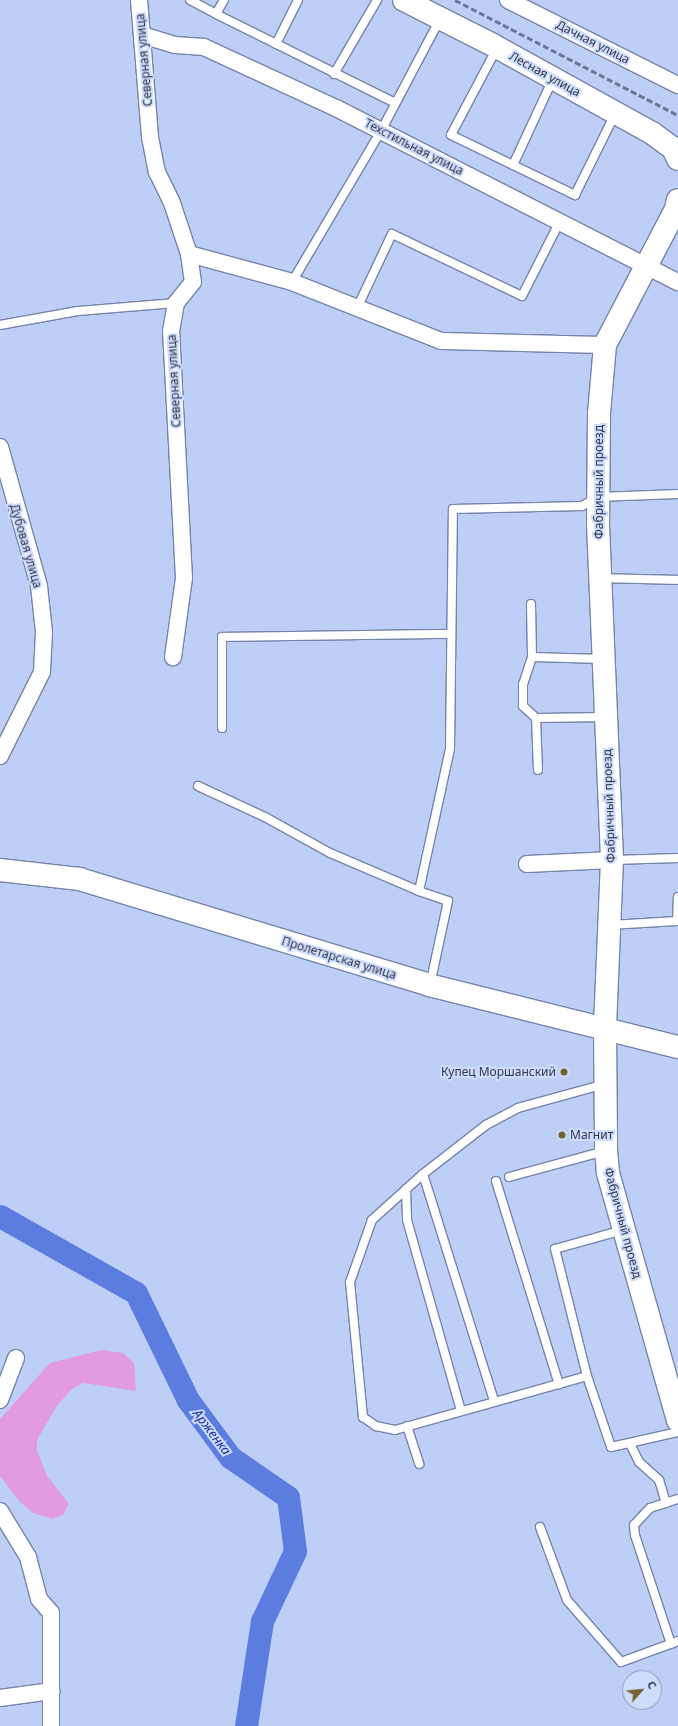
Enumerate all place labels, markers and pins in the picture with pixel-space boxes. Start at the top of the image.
place label: Купец Моршанский [441,1065,556,1079]
marker: Купец Моршанский [559,1067,569,1077]
place label: Магнит [570,1128,613,1142]
marker: Магнит [557,1130,567,1140]

